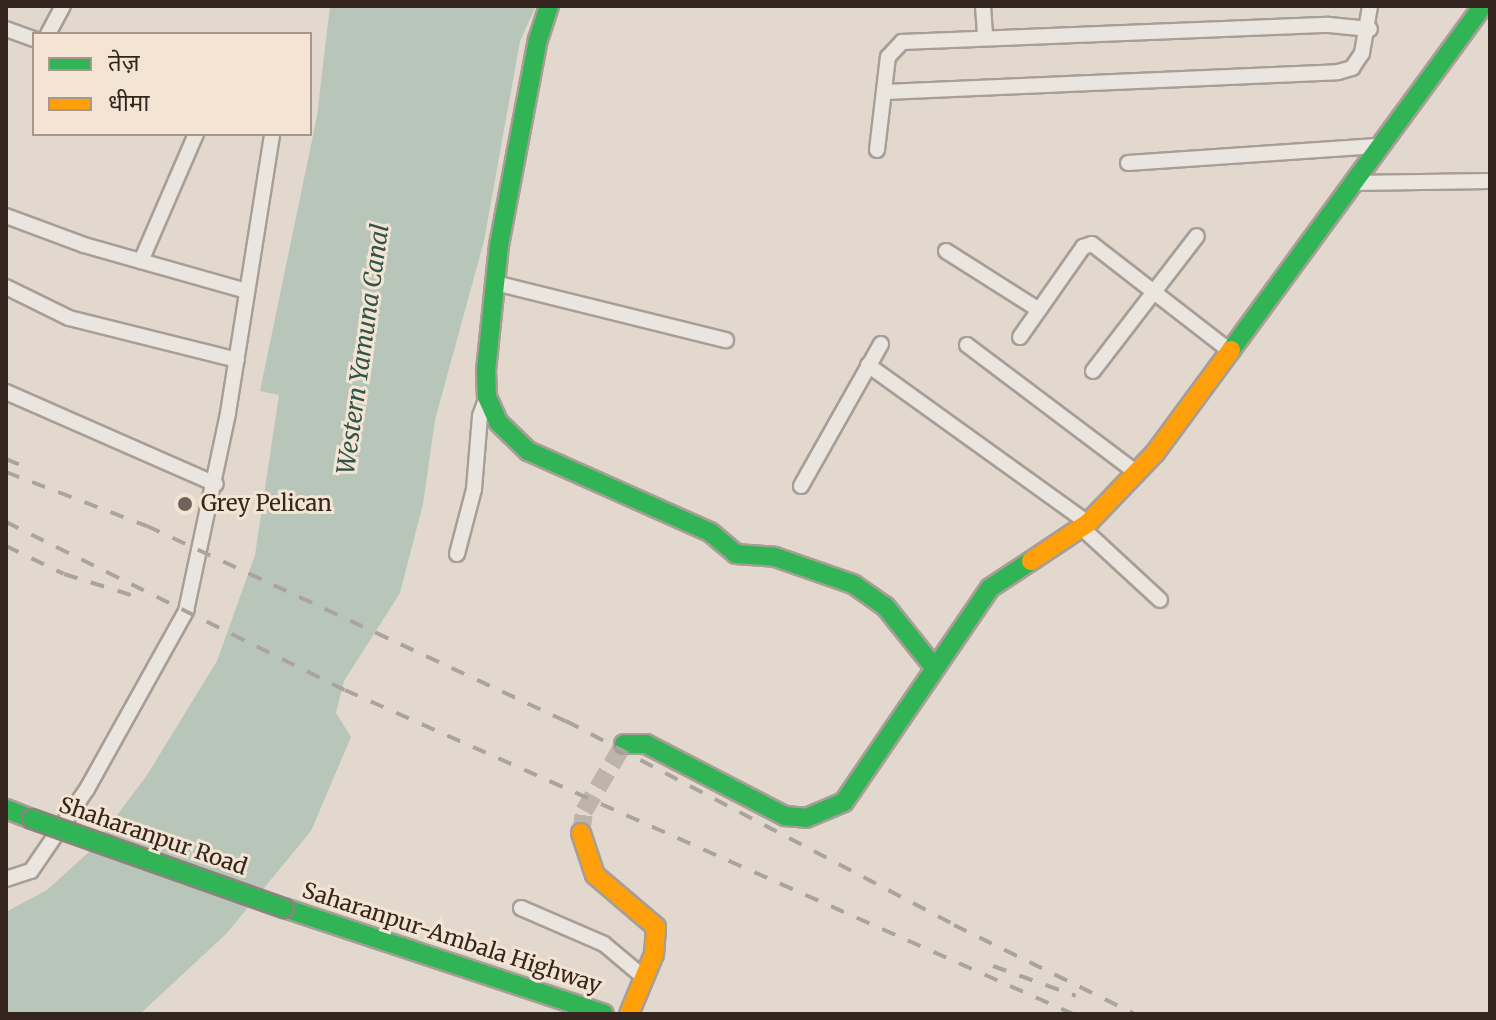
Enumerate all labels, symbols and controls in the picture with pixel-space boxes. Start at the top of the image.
legend [32,32,312,136]
text: तेज़ [108,47,140,78]
text: धीमा [108,87,150,118]
water label: Western Yamuna Canal [331,222,395,476]
place label: Grey Pelican [201,491,332,517]
marker: Grey Pelican [176,495,194,513]
street label: Shaharanpur Road [56,791,250,881]
street label: Saharanpur-Ambala Highway [299,877,605,999]

